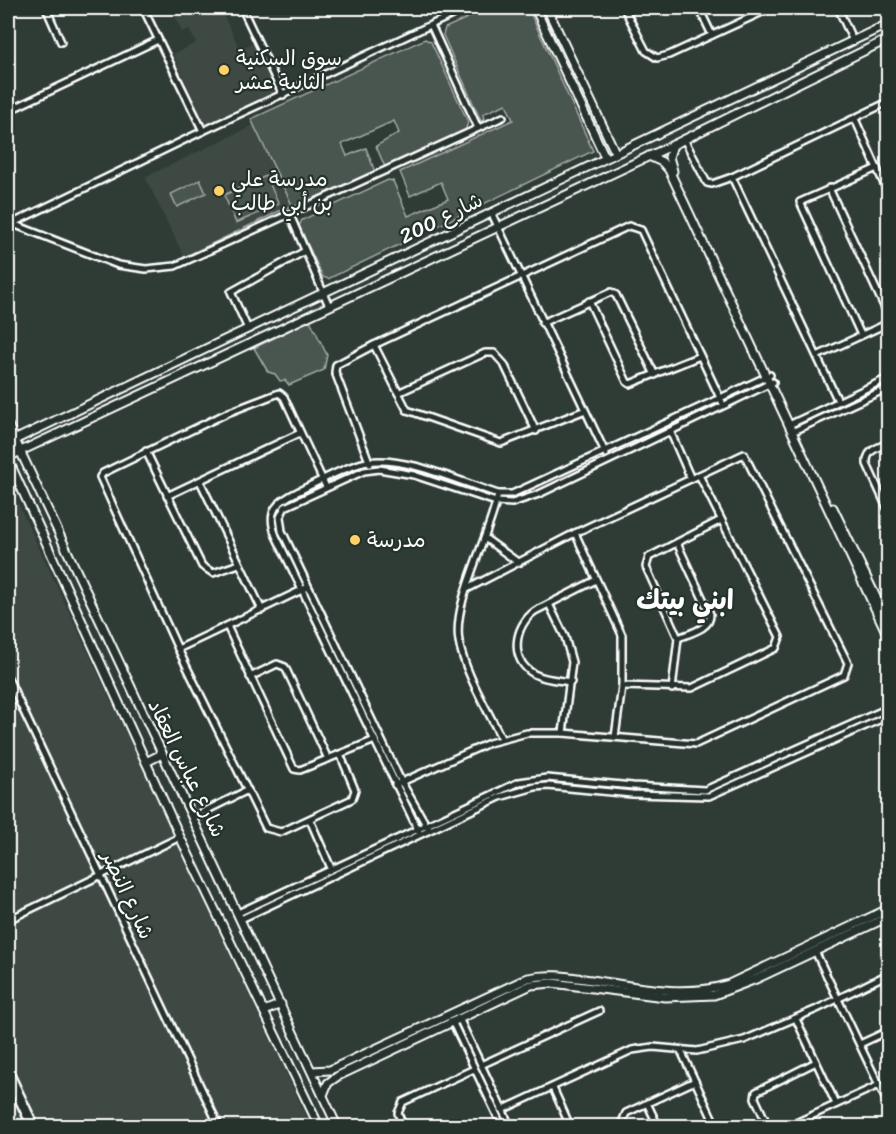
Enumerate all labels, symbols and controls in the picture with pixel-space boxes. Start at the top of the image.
place label: سوق السكنية الثانية عشر [234,39,342,101]
marker: سوق السكنية الثانية عشر [217,63,231,77]
place label: مدرسة علي بن أبي طالب [231,160,333,222]
street label: شارع 200 [392,181,490,255]
marker: مدرسة علي بن أبي طالب [212,184,226,198]
place label: مدرسة [367,521,426,559]
marker: مدرسة [348,533,362,547]
district label: ابني بيتك [636,576,734,624]
street label: شارع عباس العقاد [137,692,237,844]
street label: شارع النصر [90,842,165,946]

